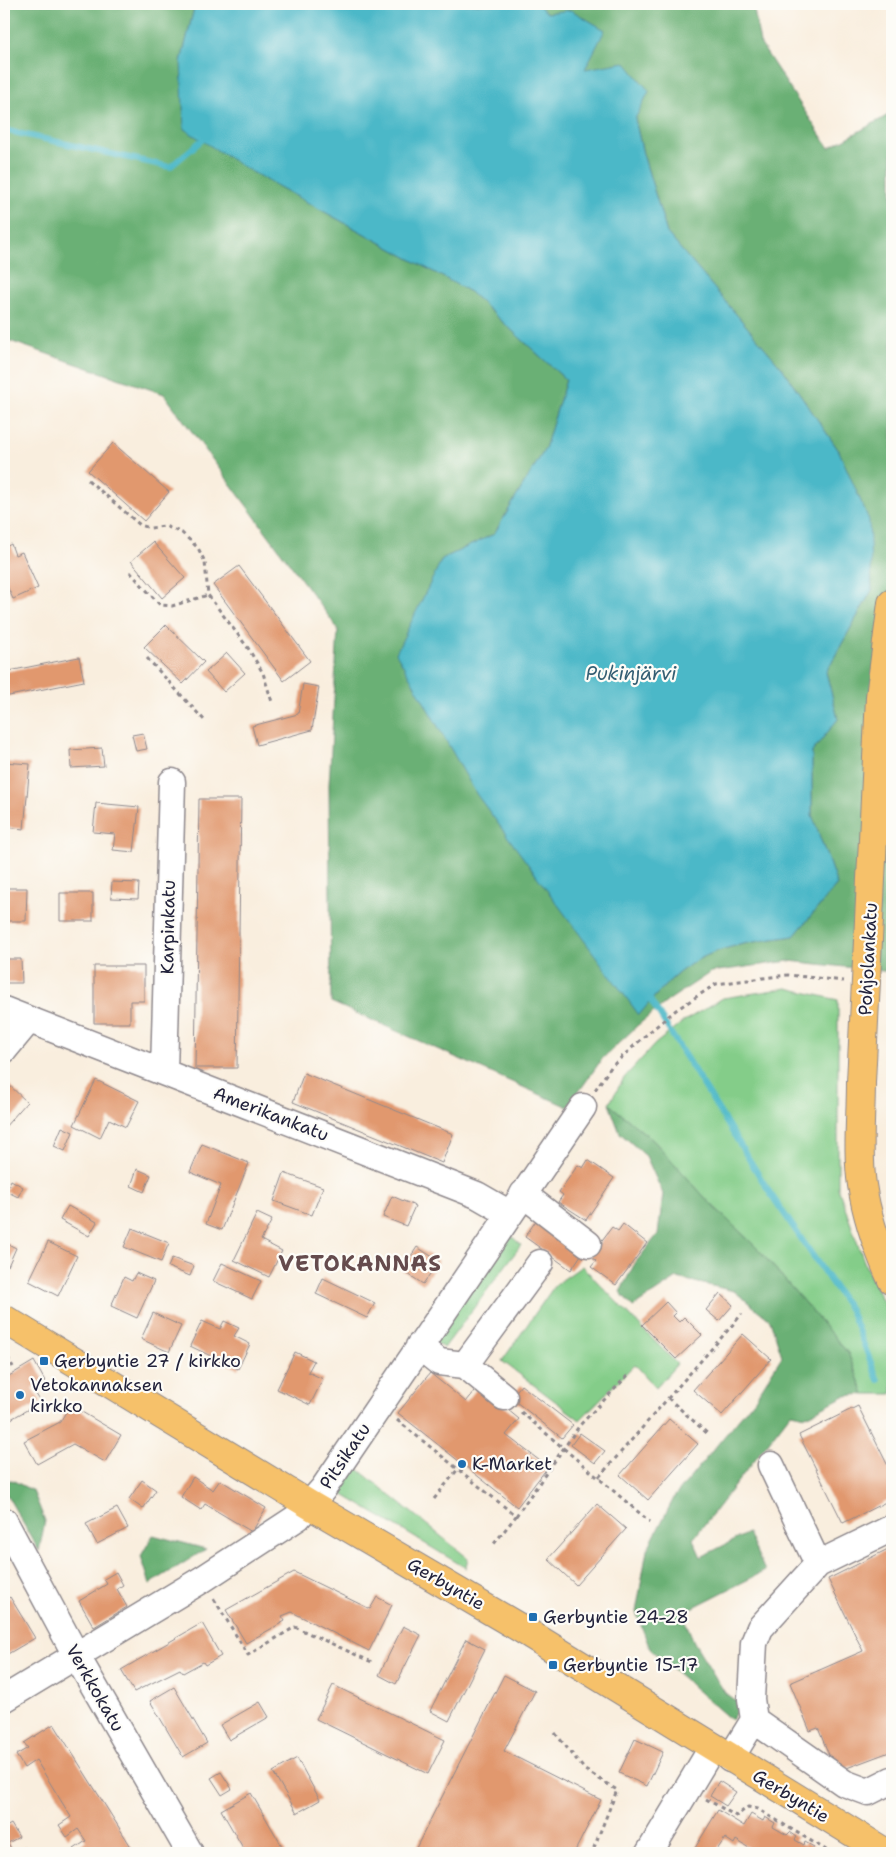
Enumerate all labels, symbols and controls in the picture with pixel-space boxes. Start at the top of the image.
water label: Pukinjärvi [586,661,677,686]
street label: Karpinkatu [155,879,181,975]
street label: Pohjolankatu [853,902,883,1016]
street label: Amerikankatu [210,1081,332,1147]
district label: VETOKANNAS [278,1249,442,1278]
place label: Gerbyntie 27 / kirkko [54,1349,241,1373]
marker: Gerbyntie 27 / kirkko [38,1355,50,1367]
place label: Vetokannaksen kirkko [30,1373,163,1418]
marker: Vetokannaksen kirkko [14,1389,26,1401]
street label: Pitsikatu [314,1418,376,1494]
place label: K-Market [472,1452,552,1476]
marker: K-Market [456,1458,468,1470]
street label: Gerbyntie [403,1552,489,1616]
place label: Gerbyntie 24-28 [543,1605,689,1629]
marker: Gerbyntie 24-28 [527,1611,539,1623]
street label: Verkkokatu [60,1640,130,1736]
place label: Gerbyntie 15-17 [563,1653,698,1677]
marker: Gerbyntie 15-17 [547,1659,559,1671]
street label: Gerbyntie [748,1764,834,1828]

